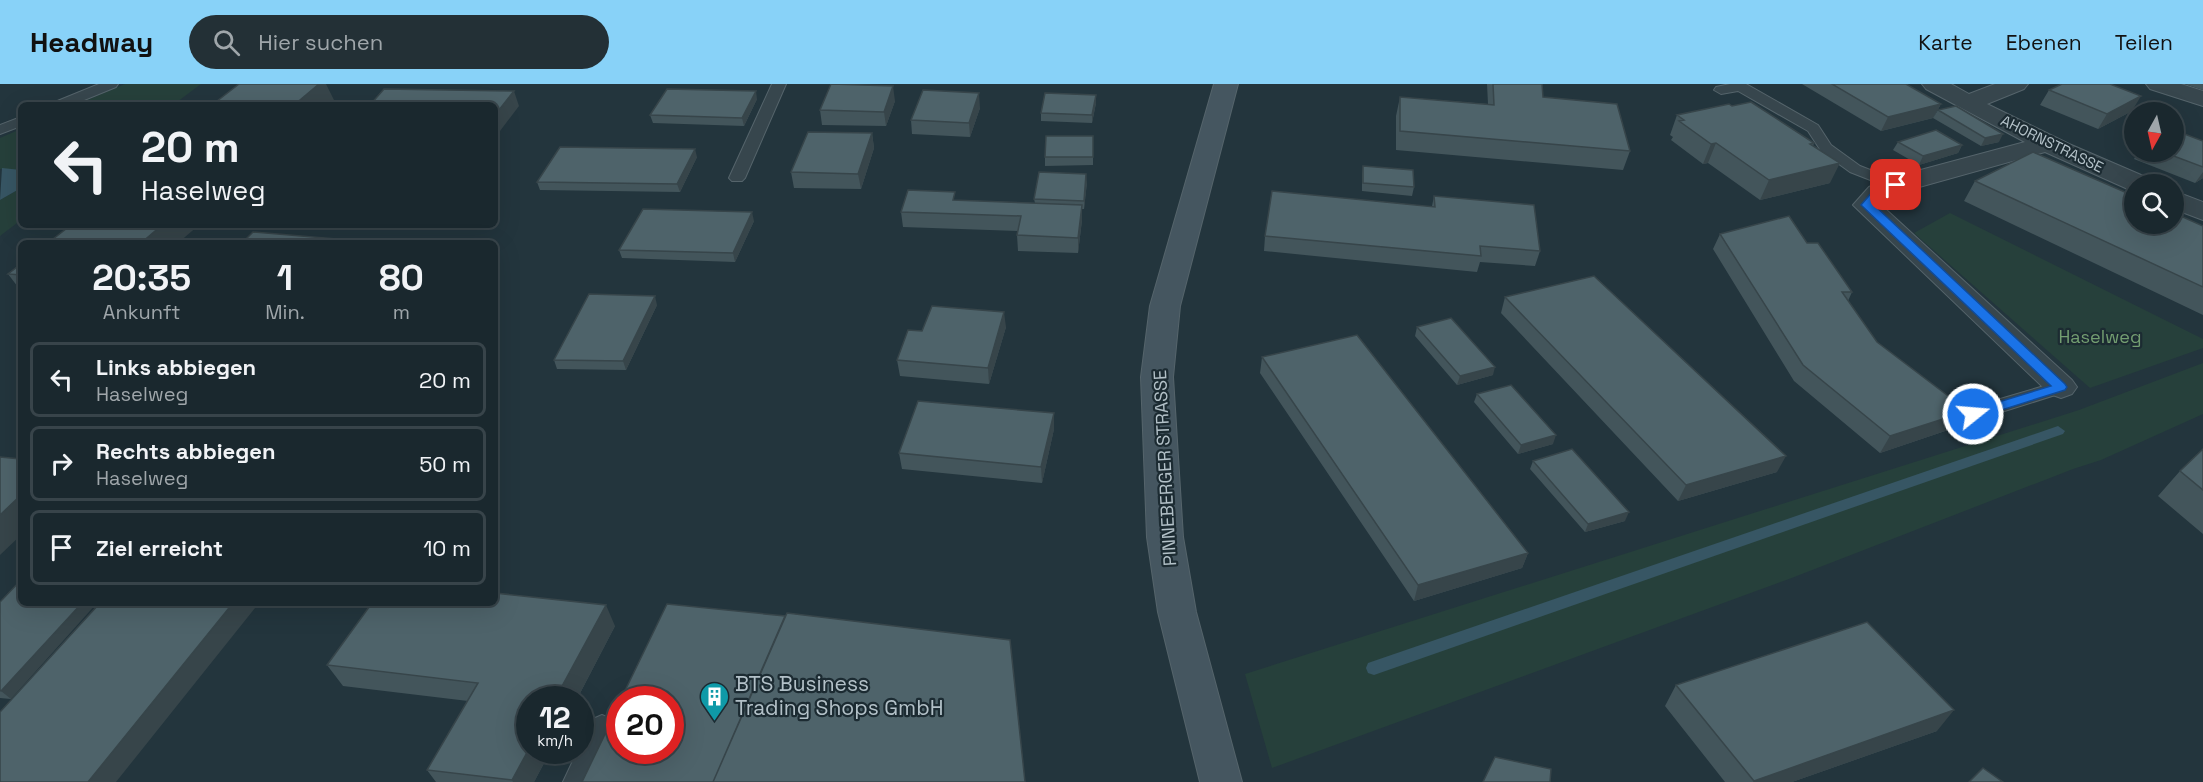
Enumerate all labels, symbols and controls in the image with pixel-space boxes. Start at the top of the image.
search box [189,15,609,69]
text: Headway [30,24,153,60]
icon: search [210,26,243,59]
text: Hier suchen [258,28,383,56]
text: Karte [1918,29,1973,56]
text: Ebenen [2006,29,2082,56]
text: Teilen [2115,29,2173,56]
north arrow [2124,102,2184,162]
map controls [2124,102,2184,234]
street label: AHORNSTRASSE [1998,110,2107,177]
text: 20 m [141,121,240,174]
icon: left [42,126,120,204]
pin [1870,159,1921,210]
icon: arrive [1879,168,1912,201]
text: Haselweg [141,173,266,208]
button: search [2124,174,2184,234]
text: 20:35 [92,255,191,301]
text: 1 [277,255,293,301]
text: 80 [379,255,424,301]
text: Ankunft [103,299,180,325]
text: Min. [265,299,305,325]
text: m [393,299,410,325]
park label: Haselweg [2058,325,2142,348]
text: Links abbiegen [96,353,256,381]
icon: left [45,363,78,396]
text: 20 m [419,366,471,394]
street label: PINNEBERGER STRASSE [1148,369,1181,567]
text: Haselweg [96,381,188,407]
position arrow [1941,382,2005,446]
text: Rechts abbiegen [96,437,276,465]
icon: right [45,447,78,480]
text: 50 m [419,450,471,478]
text: Haselweg [96,465,188,491]
icon: arrive [45,531,78,564]
text: Ziel erreicht [96,534,223,562]
text: 10 m [423,534,471,562]
place label: BTS Business Trading Shops GmbH [735,670,943,721]
building icon: BTS Business Trading Shops GmbH [698,680,730,722]
speed limit sign: 20 [606,686,684,764]
text: 12 [539,698,571,737]
text: km/h [537,731,573,750]

